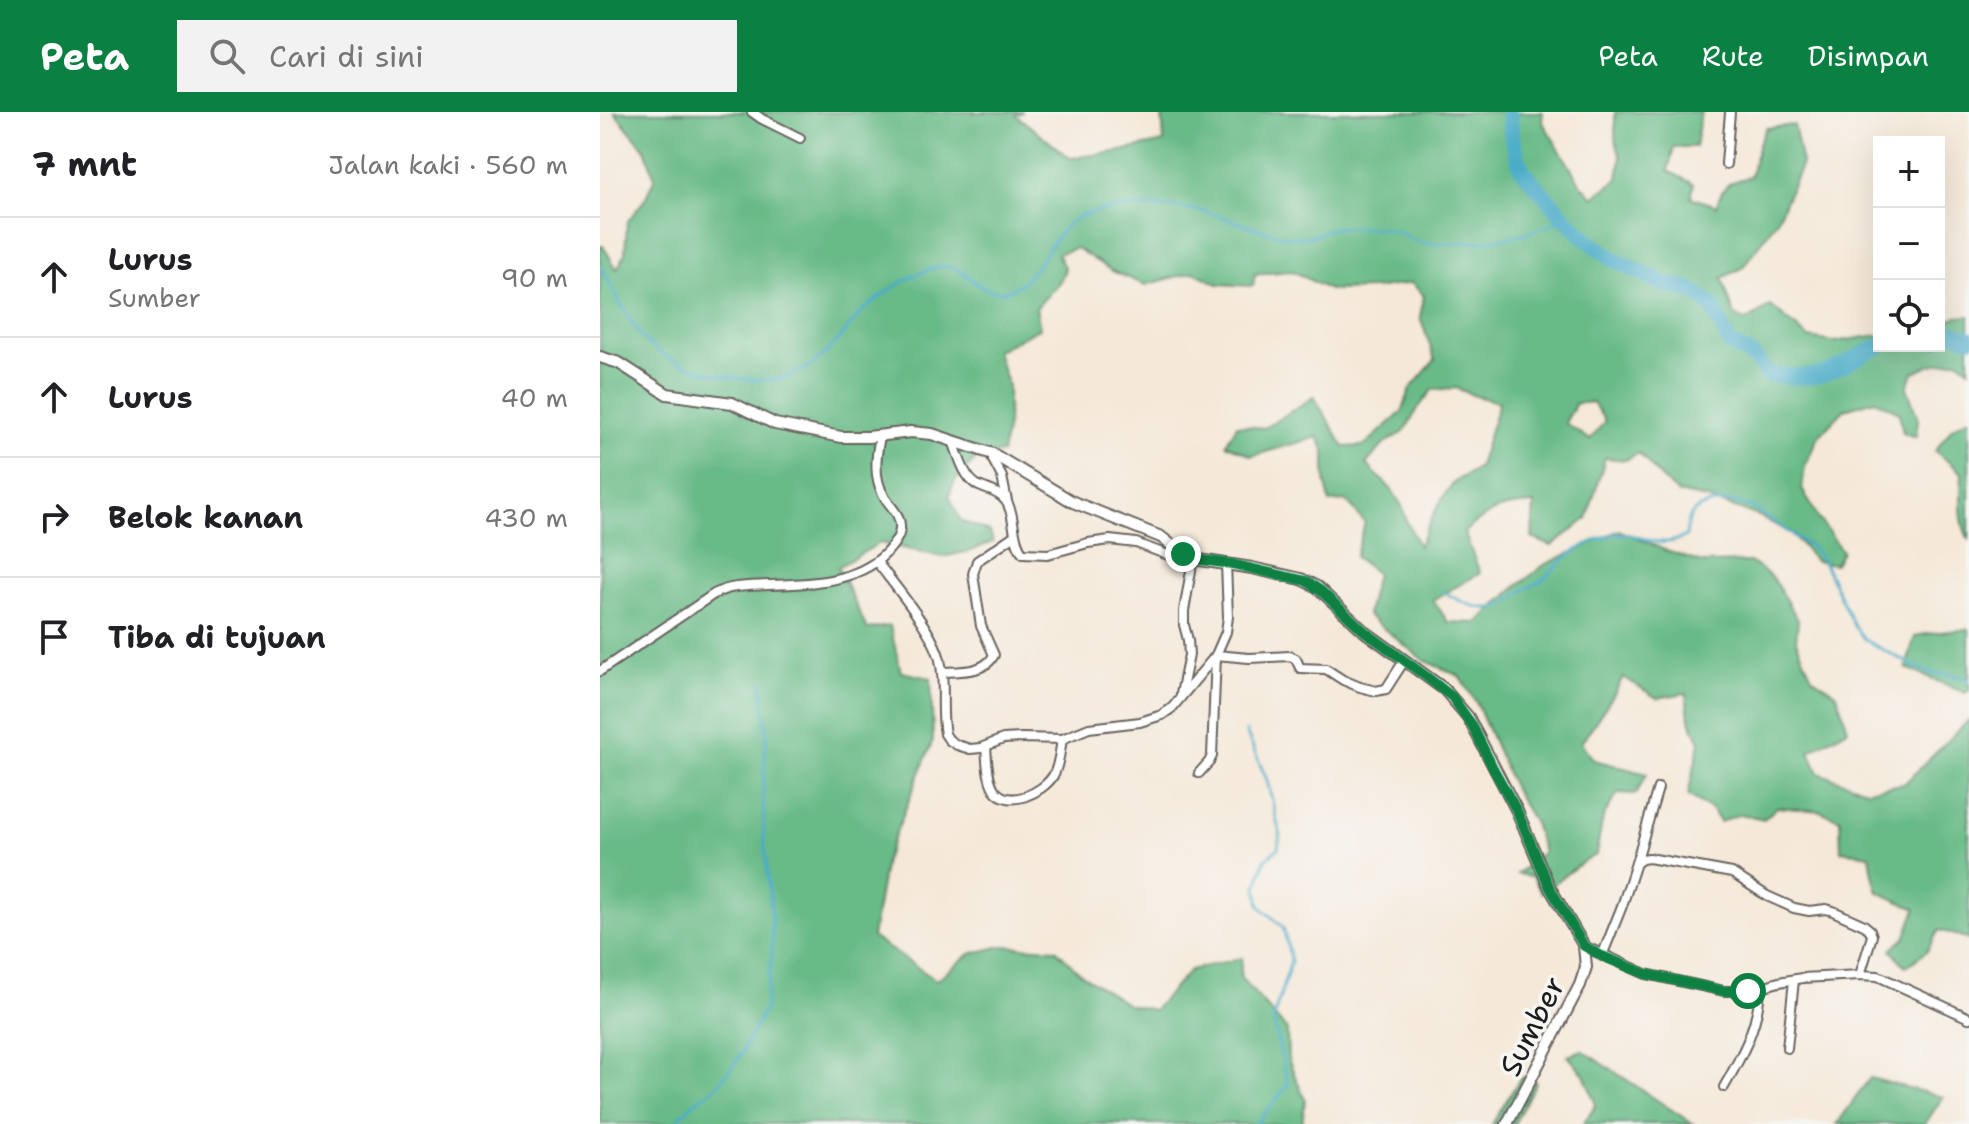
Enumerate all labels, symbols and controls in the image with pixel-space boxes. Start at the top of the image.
search box [177,20,737,92]
text: Peta [40,31,129,82]
icon: search [205,34,249,78]
text: Cari di sini [269,36,424,77]
text: Peta [1598,37,1658,75]
text: Rute [1702,37,1764,75]
text: Disimpan [1808,37,1929,75]
map controls [1873,136,1945,352]
button: + [1873,136,1945,208]
text: 7 mnt [32,141,137,187]
text: Jalan kaki · 560 m [328,147,568,182]
button: − [1873,208,1945,280]
text: Lurus [108,239,193,280]
icon: ahead [32,255,76,299]
text: 90 m [501,260,568,295]
text: Sumber [108,280,201,315]
button: locate [1873,280,1945,352]
icon: ahead [32,375,76,419]
text: Lurus [108,377,193,418]
text: 40 m [501,380,568,415]
icon: right [32,495,76,539]
text: Belok kanan [108,497,303,538]
text: 430 m [484,500,568,535]
route end [1165,536,1201,572]
icon: arrive [32,615,76,659]
text: Tiba di tujuan [108,617,326,658]
street label: Sumber [1489,969,1575,1083]
route start [1730,973,1766,1009]

